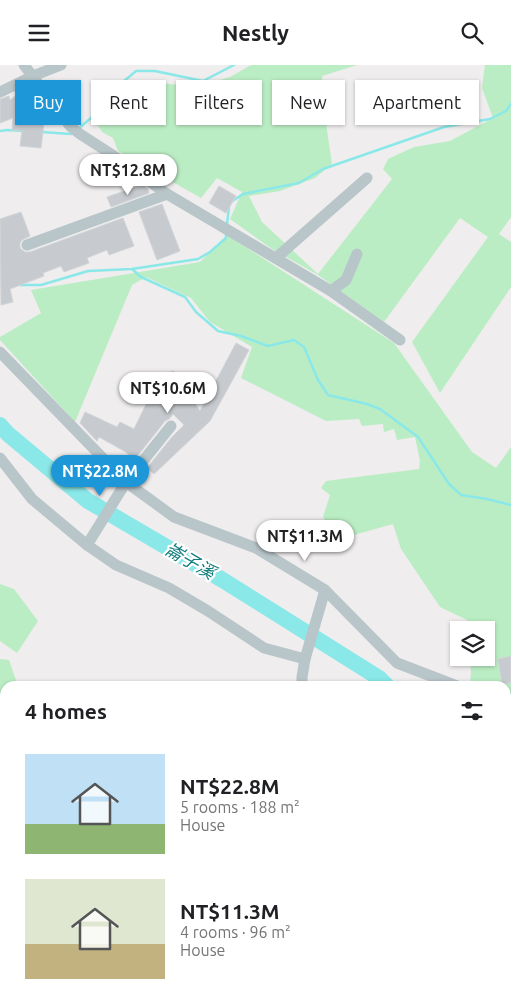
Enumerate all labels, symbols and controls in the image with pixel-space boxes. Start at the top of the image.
icon: menu [25,19,53,47]
icon: search [458,19,486,47]
text: Nestly [222,20,289,45]
chip: Buy [15,80,81,125]
chip: Rent [91,80,166,125]
chip: Filters [176,80,262,125]
chip: New [272,80,345,125]
chip: Apartment [355,80,479,125]
pin: NT$12.8M [76,153,180,196]
text: NT$12.8M [90,161,166,179]
pin: NT$10.6M [116,371,220,414]
text: NT$10.6M [130,379,206,397]
pin: NT$22.8M [48,455,152,497]
text: NT$22.8M [62,462,138,480]
pin: NT$11.3M [253,519,357,562]
text: NT$11.3M [267,527,343,545]
water label: 崙子溪 [162,538,221,584]
map controls [450,621,495,666]
button: layers [450,621,495,666]
icon: filters [458,697,486,725]
text: 4 homes [25,699,107,723]
icon: home [65,774,125,834]
text: NT$22.8M [180,774,280,798]
text: 5 rooms · 188 m² [180,798,300,816]
text: House [180,816,225,834]
icon: home [65,899,125,959]
text: NT$11.3M [180,899,280,923]
text: 4 rooms · 96 m² [180,923,291,941]
text: House [180,941,225,959]

